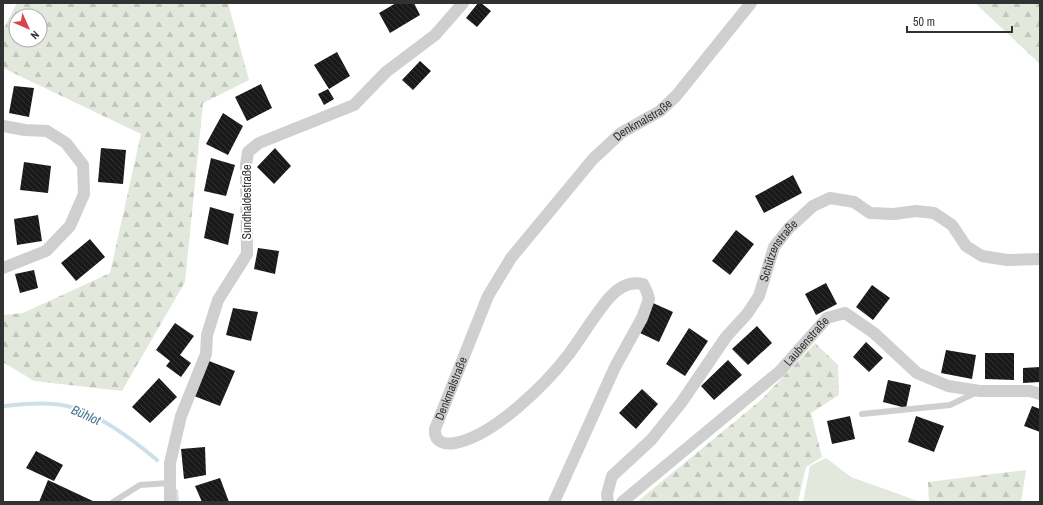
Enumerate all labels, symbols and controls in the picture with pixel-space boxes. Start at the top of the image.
north arrow [8,8,48,48]
scale bar [907,8,1012,34]
text: 50 m [913,14,935,30]
text: N [28,28,42,42]
street label: Denkmalstraße [610,96,676,144]
street label: Sundhaldestraße [239,165,255,239]
street label: Schützenstraße [756,216,801,284]
street label: Laubenstraße [780,313,833,369]
street label: Denkmalstraße [431,355,471,422]
water label: Bühlot [69,401,104,429]

